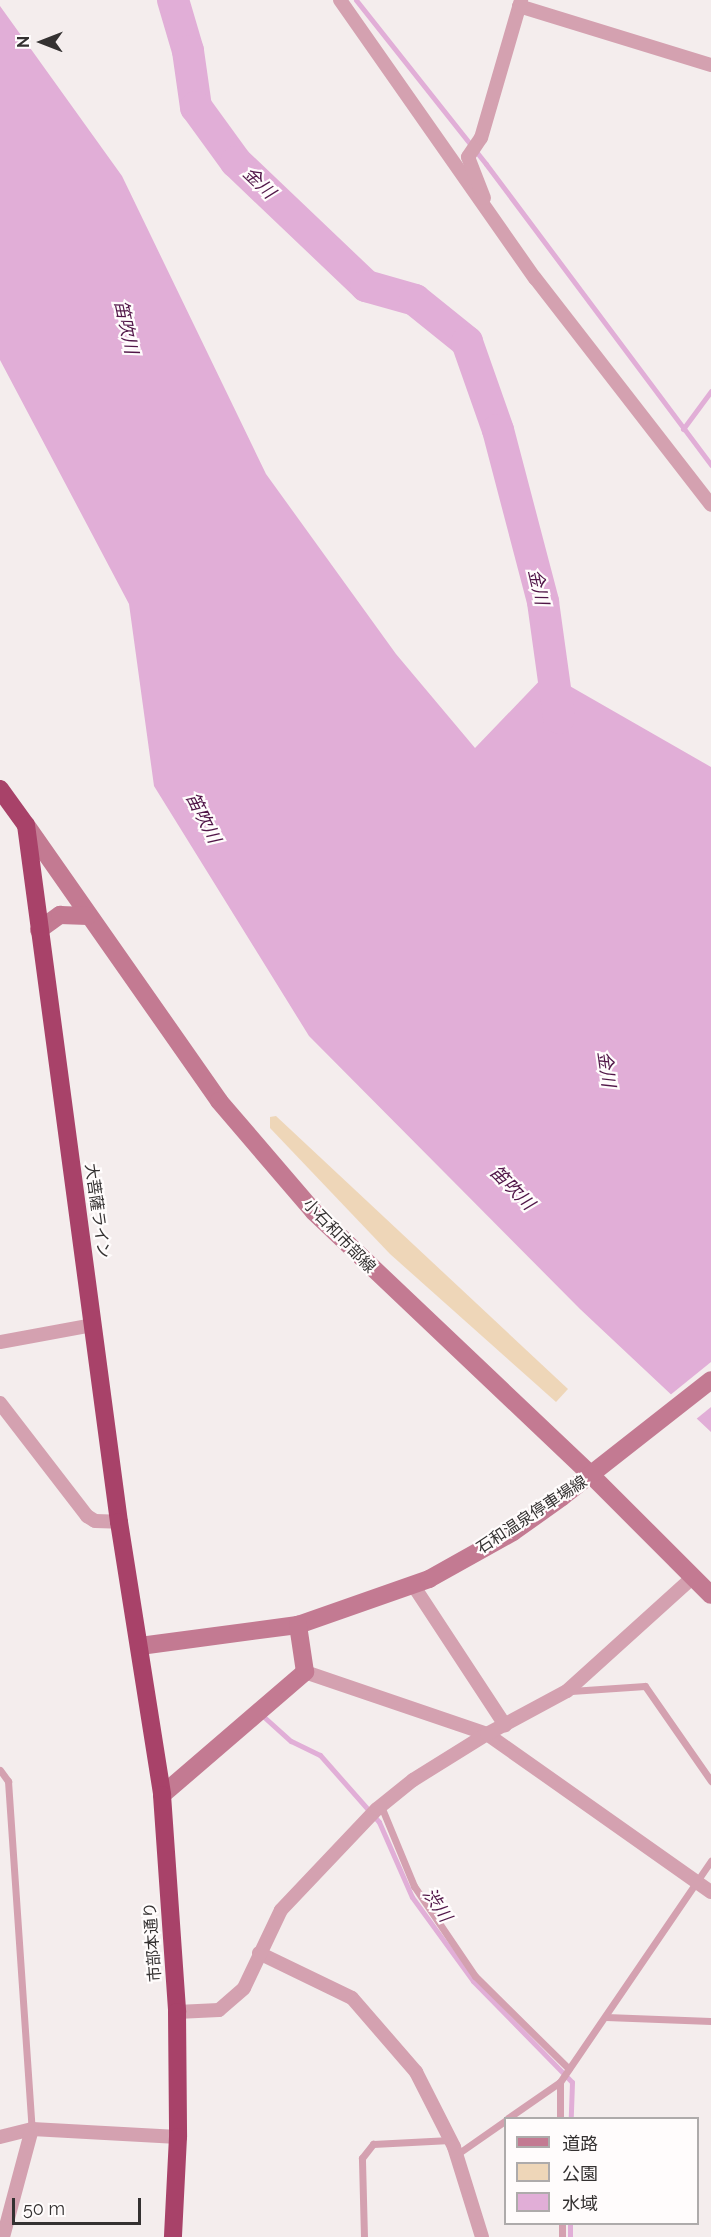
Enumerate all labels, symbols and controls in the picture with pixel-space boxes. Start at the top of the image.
north arrow [12,12,72,72]
text: N [14,36,33,48]
water label: 金川 [239,163,279,203]
water label: 笛吹川 [110,298,142,356]
water label: 金川 [523,567,553,607]
water label: 笛吹川 [181,789,225,847]
water label: 金川 [593,1050,619,1088]
water label: 笛吹川 [485,1161,539,1215]
street label: 大菩薩ライン [81,1162,113,1260]
street label: 小石和市部線 [299,1195,379,1277]
street label: 石和温泉停車場線 [473,1472,591,1558]
water label: 渋川 [418,1884,456,1926]
street label: 市部本通り [141,1901,165,1983]
legend [504,2117,699,2225]
text: 道路 [562,2133,598,2154]
text: 公園 [562,2163,598,2184]
scale bar [15,2186,144,2224]
text: 水域 [562,2193,598,2214]
text: 50 m [23,2198,65,2219]

